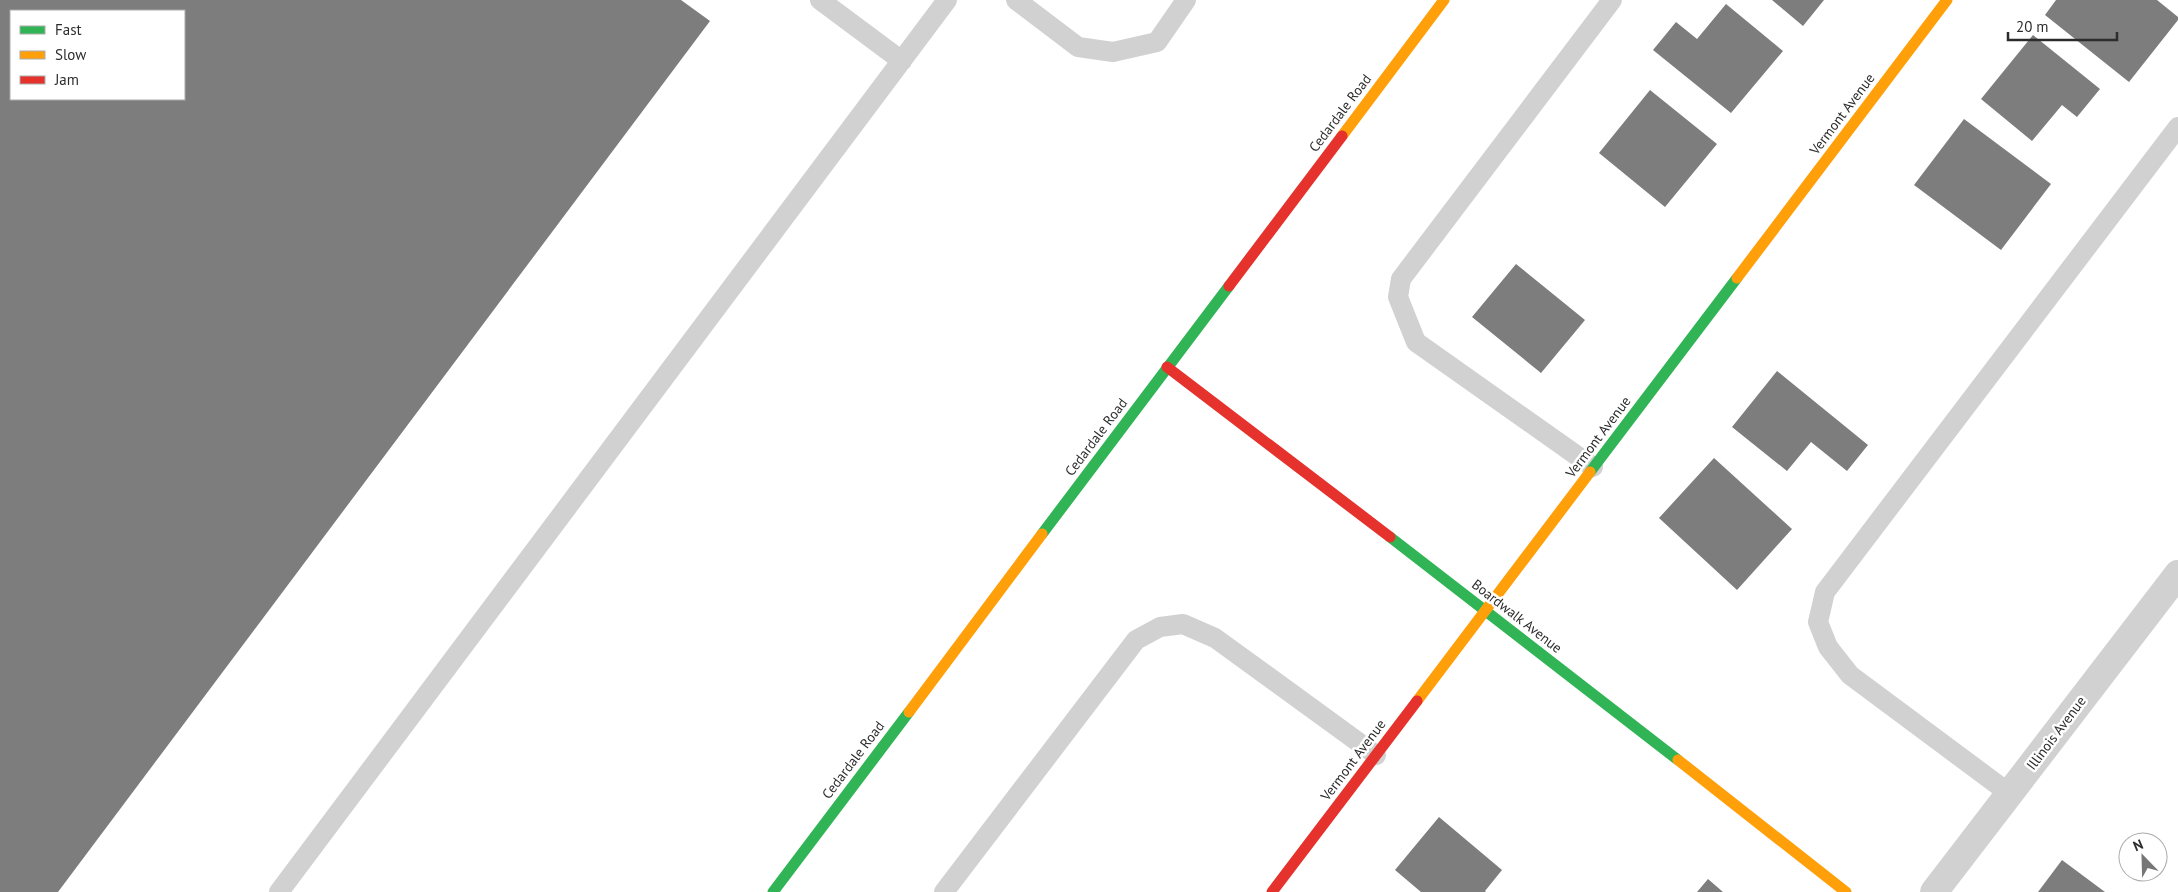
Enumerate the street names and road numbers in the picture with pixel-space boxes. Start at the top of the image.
street label: Cedardale Road [1305,70,1375,156]
street label: Vermont Avenue [1805,70,1878,159]
street label: Vermont Avenue [1561,393,1634,482]
street label: Cedardale Road [1061,394,1131,480]
street label: Boardwalk Avenue [1468,575,1566,657]
street label: Illinois Avenue [2022,693,2090,773]
street label: Vermont Avenue [1316,716,1389,805]
street label: Cedardale Road [818,717,888,803]

